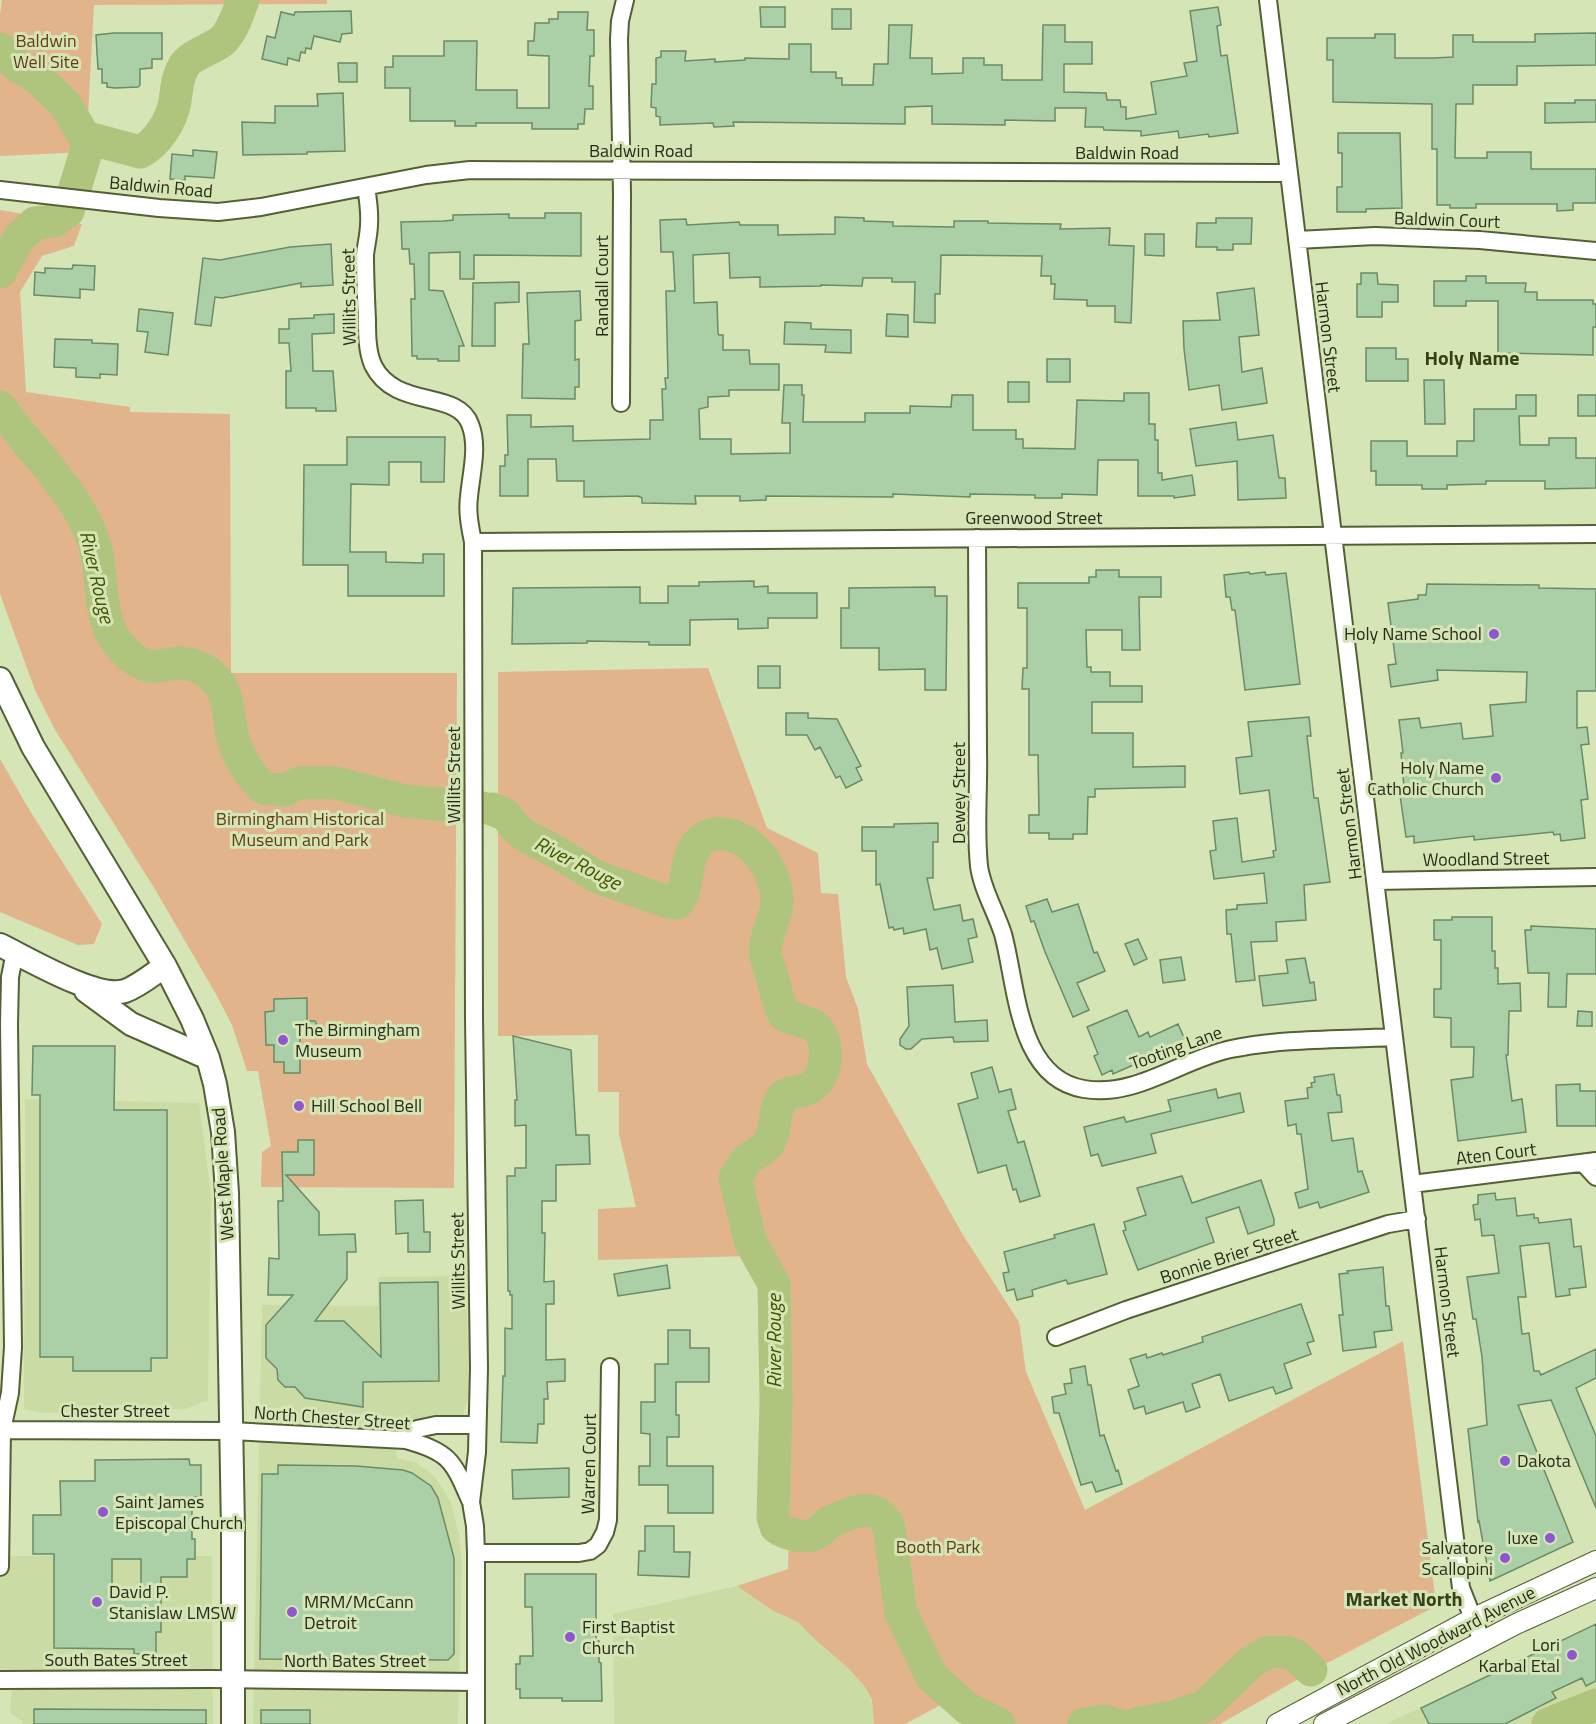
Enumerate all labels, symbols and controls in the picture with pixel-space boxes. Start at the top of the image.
park label: Baldwin Well Site [13,27,79,75]
street label: Baldwin Road [589,137,693,164]
street label: Baldwin Road [1075,139,1179,166]
street label: Baldwin Road [108,169,214,204]
street label: Baldwin Court [1393,204,1501,235]
street label: Randall Court [588,234,615,337]
street label: Willits Street [334,248,363,346]
street label: Harmon Street [1308,280,1349,395]
district label: Holy Name [1425,342,1519,373]
street label: Greenwood Street [965,504,1103,531]
water label: River Rouge [72,528,124,628]
place label: Holy Name School [1344,620,1482,647]
marker: Holy Name School [1487,627,1501,641]
street label: Willits Street [440,726,467,824]
street label: Dewey Street [945,741,972,844]
place label: Holy Name Catholic Church [1367,754,1484,802]
street label: Harmon Street [1328,766,1369,881]
marker: Holy Name Catholic Church [1489,771,1503,785]
park label: Birmingham Historical Museum and Park [216,805,384,853]
water label: River Rouge [529,827,629,898]
street label: Woodland Street [1422,844,1550,873]
place label: The Birmingham Museum [295,1016,420,1064]
street label: Tooting Lane [1126,1018,1226,1077]
marker: The Birmingham Museum [276,1033,290,1047]
place label: Hill School Bell [311,1092,422,1119]
marker: Hill School Bell [292,1099,306,1113]
street label: West Maple Road [204,1107,241,1241]
street label: Aten Court [1454,1135,1538,1172]
street label: Willits Street [443,1212,472,1310]
street label: Bonnie Brier Street [1156,1220,1302,1291]
street label: Harmon Street [1427,1245,1468,1360]
water label: River Rouge [758,1292,789,1388]
street label: Chester Street [61,1397,170,1424]
street label: North Chester Street [253,1399,412,1436]
street label: Warren Court [574,1413,603,1515]
place label: Dakota [1517,1447,1571,1474]
marker: Dakota [1498,1454,1512,1468]
place label: Saint James Episcopal Church [115,1488,243,1536]
marker: Saint James Episcopal Church [96,1505,110,1519]
place label: luxe [1507,1524,1538,1551]
marker: luxe [1543,1531,1557,1545]
park label: Booth Park [896,1533,981,1560]
place label: Salvatore Scallopini [1422,1534,1493,1582]
marker: Salvatore Scallopini [1498,1551,1512,1565]
place label: David P. Stanislaw LMSW [109,1578,236,1626]
street label: North Old Woodward Avenue [1332,1579,1540,1702]
district label: Market North [1346,1583,1462,1614]
place label: MRM/McCann Detroit [304,1588,414,1636]
marker: David P. Stanislaw LMSW [90,1595,104,1609]
marker: MRM/McCann Detroit [285,1605,299,1619]
place label: First Baptist Church [582,1613,675,1661]
marker: First Baptist Church [563,1630,577,1644]
place label: Lori Karbal Etal [1479,1631,1560,1679]
street label: South Bates Street [44,1646,188,1673]
street label: North Bates Street [284,1647,427,1674]
marker: Lori Karbal Etal [1565,1648,1579,1662]

